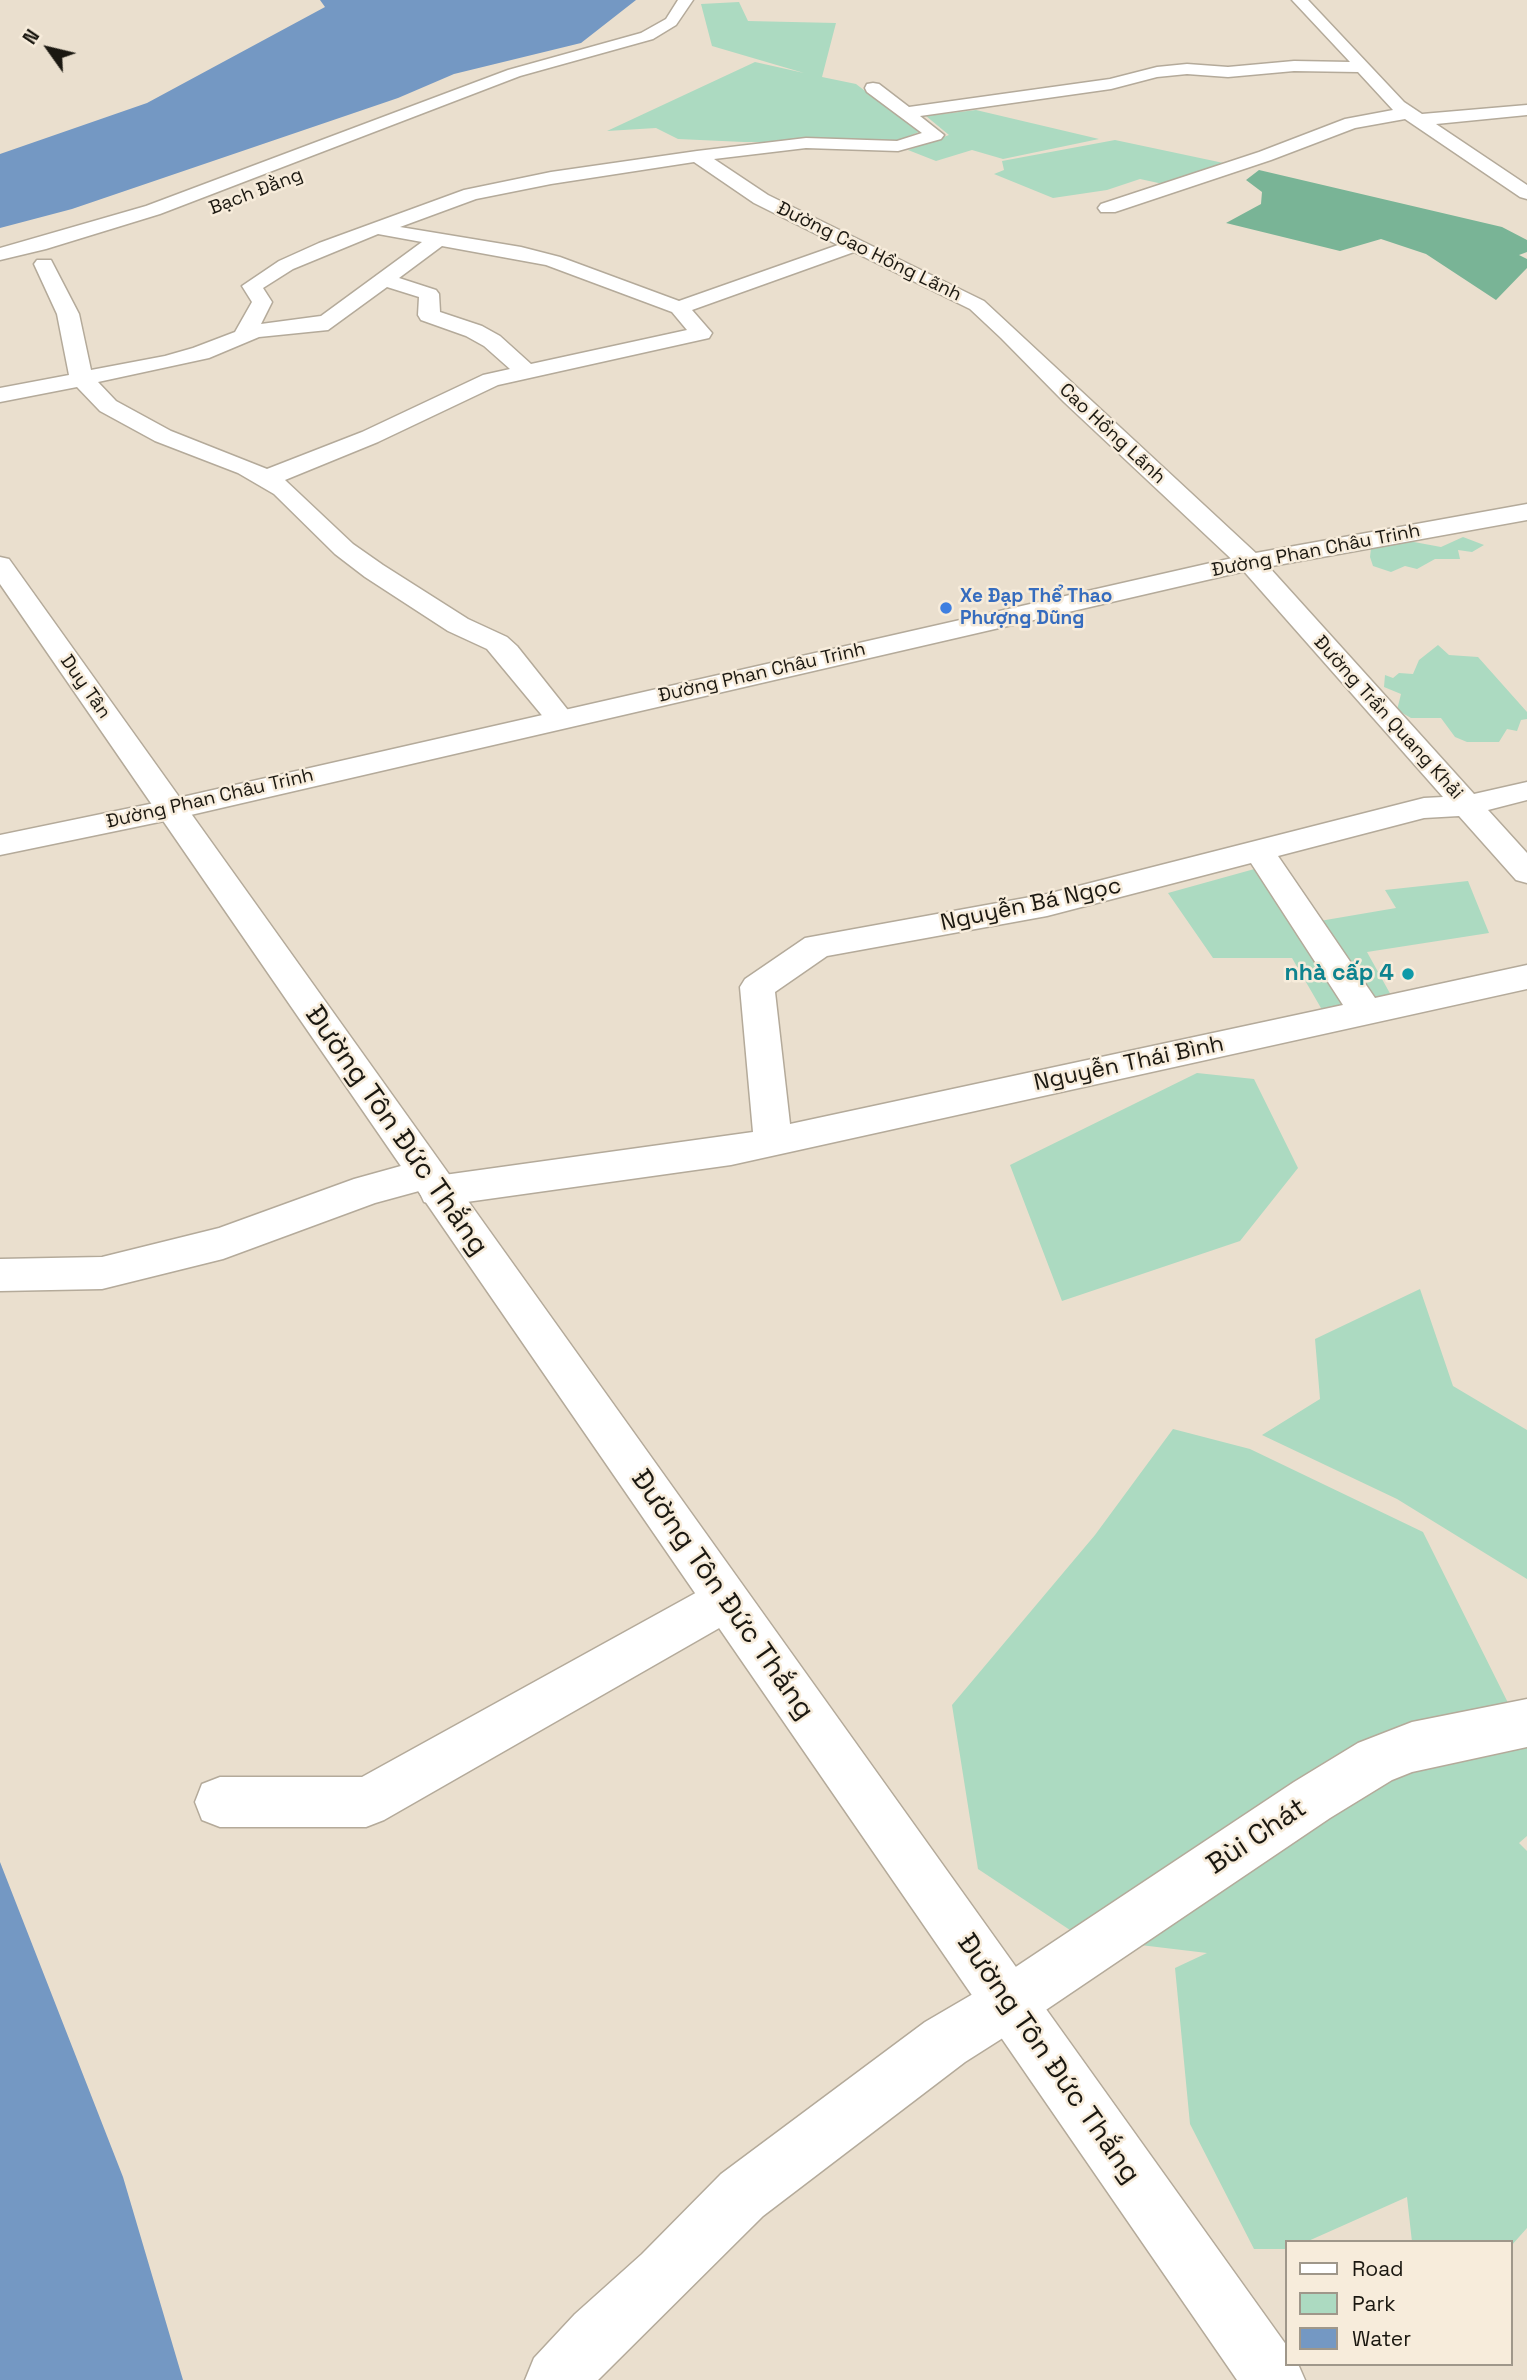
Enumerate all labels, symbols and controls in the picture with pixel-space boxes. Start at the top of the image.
north arrow [14,14,84,84]
text: N [17,25,45,49]
street label: Bạch Đằng [206,164,306,220]
street label: Đường Cao Hồng Lãnh [773,197,965,307]
street label: Cao Hồng Lãnh [1054,379,1170,489]
street label: Đường Phan Châu Trinh [1210,520,1422,582]
place label: Xe Đạp Thể Thao Phượng Dũng [960,586,1112,630]
marker: Xe Đạp Thể Thao Phượng Dũng [938,600,954,616]
street label: Đường Trần Quang Khải [1309,632,1467,804]
street label: Đường Phan Châu Trinh [656,638,868,708]
street label: Duy Tân [55,651,115,723]
street label: Đường Phan Châu Trinh [104,764,316,834]
street label: Nguyễn Bá Ngọc [938,872,1124,938]
place label: nhà cấp 4 [1285,960,1394,988]
marker: nhà cấp 4 [1400,966,1416,982]
street label: Đường Tôn Đức Thắng [297,1000,495,1262]
street label: Nguyễn Thái Bình [1032,1030,1226,1098]
street label: Đường Tôn Đức Thắng [623,1464,821,1726]
street label: Bùi Chát [1201,1791,1313,1883]
street label: Đường Tôn Đức Thắng [949,1928,1147,2190]
legend [1286,2240,1513,2366]
text: Road [1352,2255,1404,2282]
text: Park [1352,2290,1396,2317]
text: Water [1352,2325,1411,2352]

